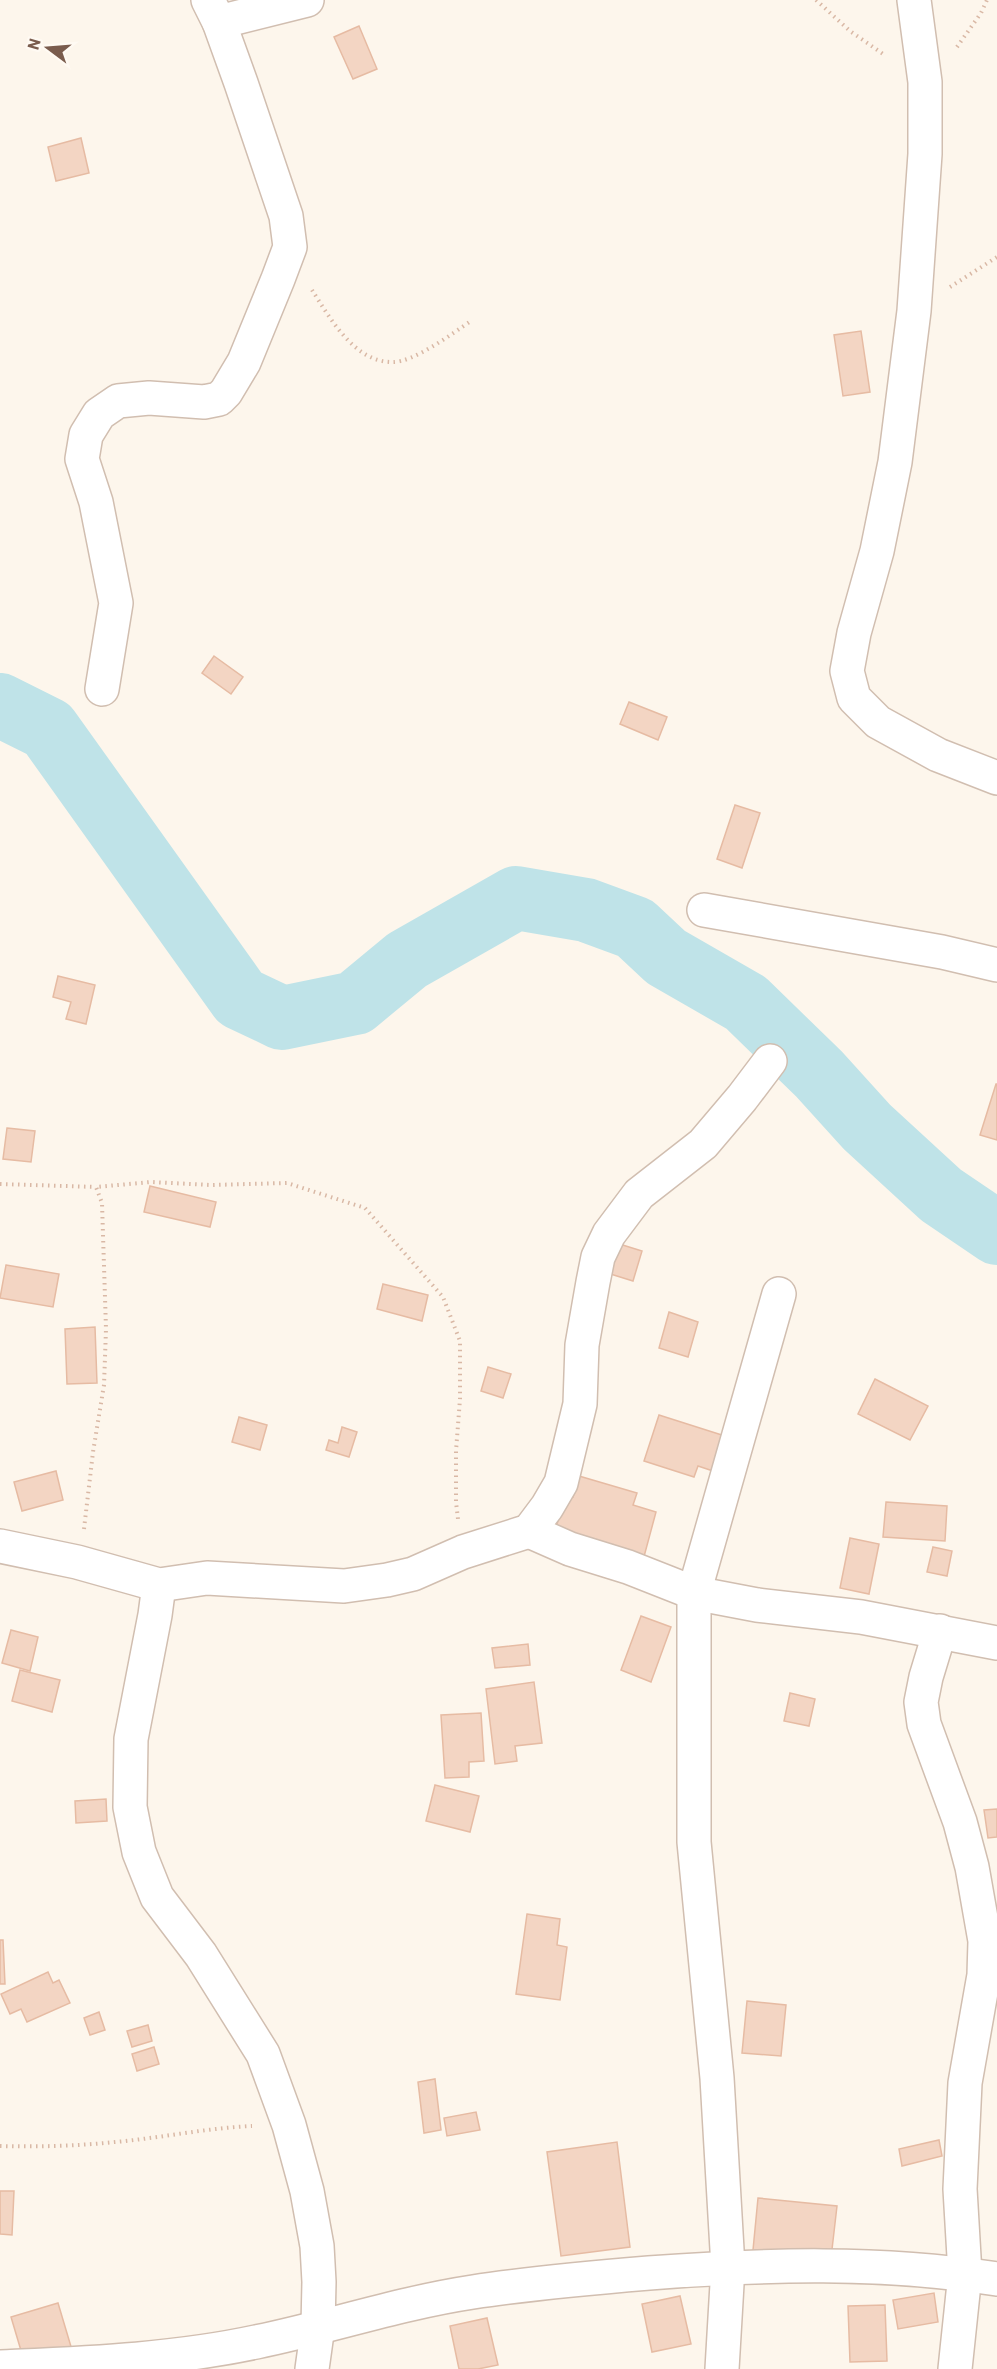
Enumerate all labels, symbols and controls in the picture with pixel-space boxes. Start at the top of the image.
north arrow [18,18,78,78]
text: N [23,36,44,51]

